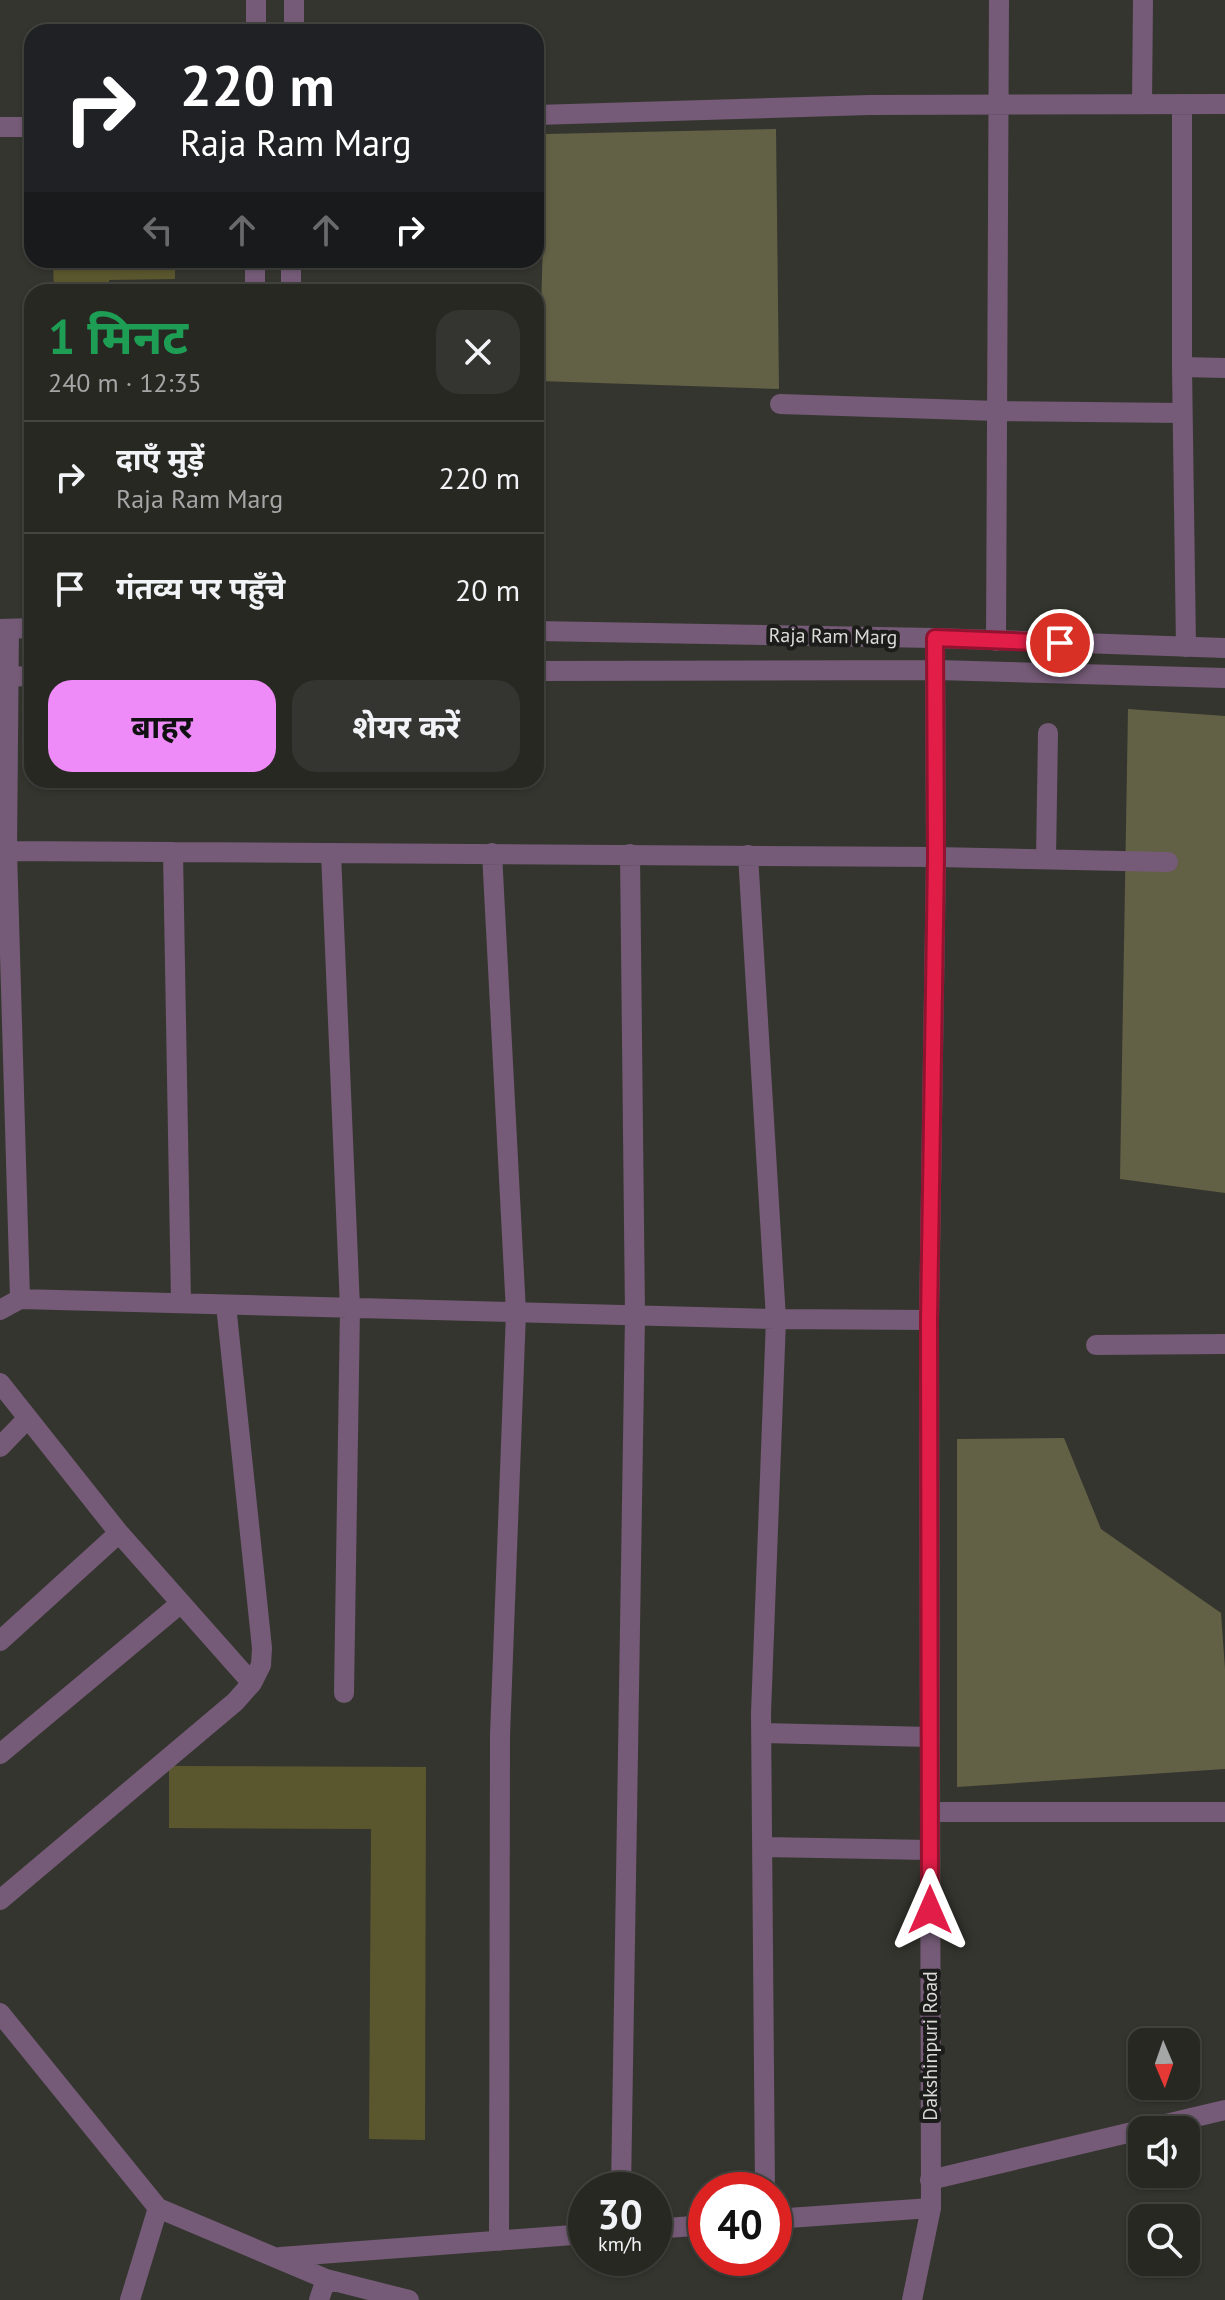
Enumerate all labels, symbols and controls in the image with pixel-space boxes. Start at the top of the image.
text: 220 m [180,49,335,121]
icon: right [48,56,152,160]
text: Raja Ram Marg [180,119,412,166]
icon: left [136,208,180,252]
icon: ahead [220,208,264,252]
icon: ahead [304,208,348,252]
icon: right [388,208,432,252]
text: 1 मिनट [48,305,188,367]
button: close [436,310,520,394]
text: 240 m · 12:35 [48,366,202,399]
text: दाएँ मुड़ें [116,439,204,478]
icon: right [48,455,92,499]
text: 220 m [439,458,520,497]
text: Raja Ram Marg [116,482,283,515]
icon: arrive [48,567,92,611]
text: गंतव्य पर पहुँचे [116,568,285,607]
text: 20 m [455,570,520,609]
pin [1026,609,1094,677]
icon: arrive [1038,621,1082,665]
street label: Raja Ram Marg [768,622,898,650]
button: बाहर [48,680,276,772]
button: शेयर करें [292,680,520,772]
position arrow [888,1868,972,1952]
street label: Dakshinpuri Road [917,1971,943,2121]
north arrow [1128,2028,1200,2100]
map controls [1128,2028,1200,2276]
button: sound [1128,2116,1200,2188]
speed limit sign: 40 [688,2172,792,2276]
text: 30 [597,2188,643,2240]
button: search [1128,2204,1200,2276]
text: km/h [598,2231,642,2257]

